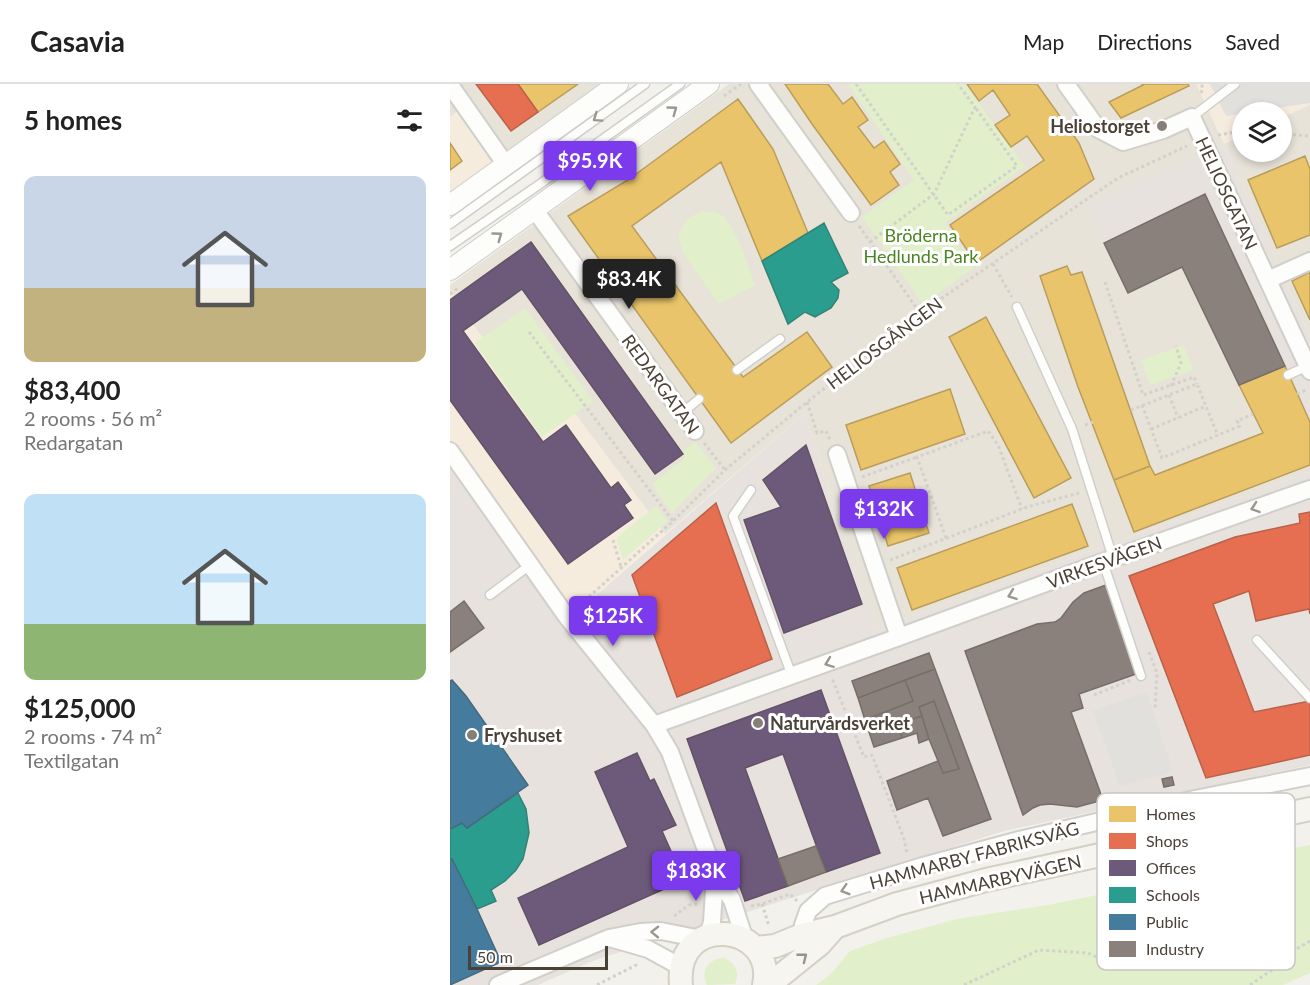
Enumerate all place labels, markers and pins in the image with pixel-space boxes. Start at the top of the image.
place label: Heliostorget [1050,115,1150,137]
marker: Heliostorget [1155,119,1169,133]
pin: $95.9K [541,141,639,192]
pin: $83.4K [580,259,678,310]
pin: $132K [842,489,926,540]
pin: $125K [571,596,655,647]
place label: Naturvårdsverket [770,712,910,734]
marker: Naturvårdsverket [751,716,765,730]
place label: Fryshuset [484,724,562,746]
marker: Fryshuset [465,728,479,742]
pin: $183K [654,851,738,902]

